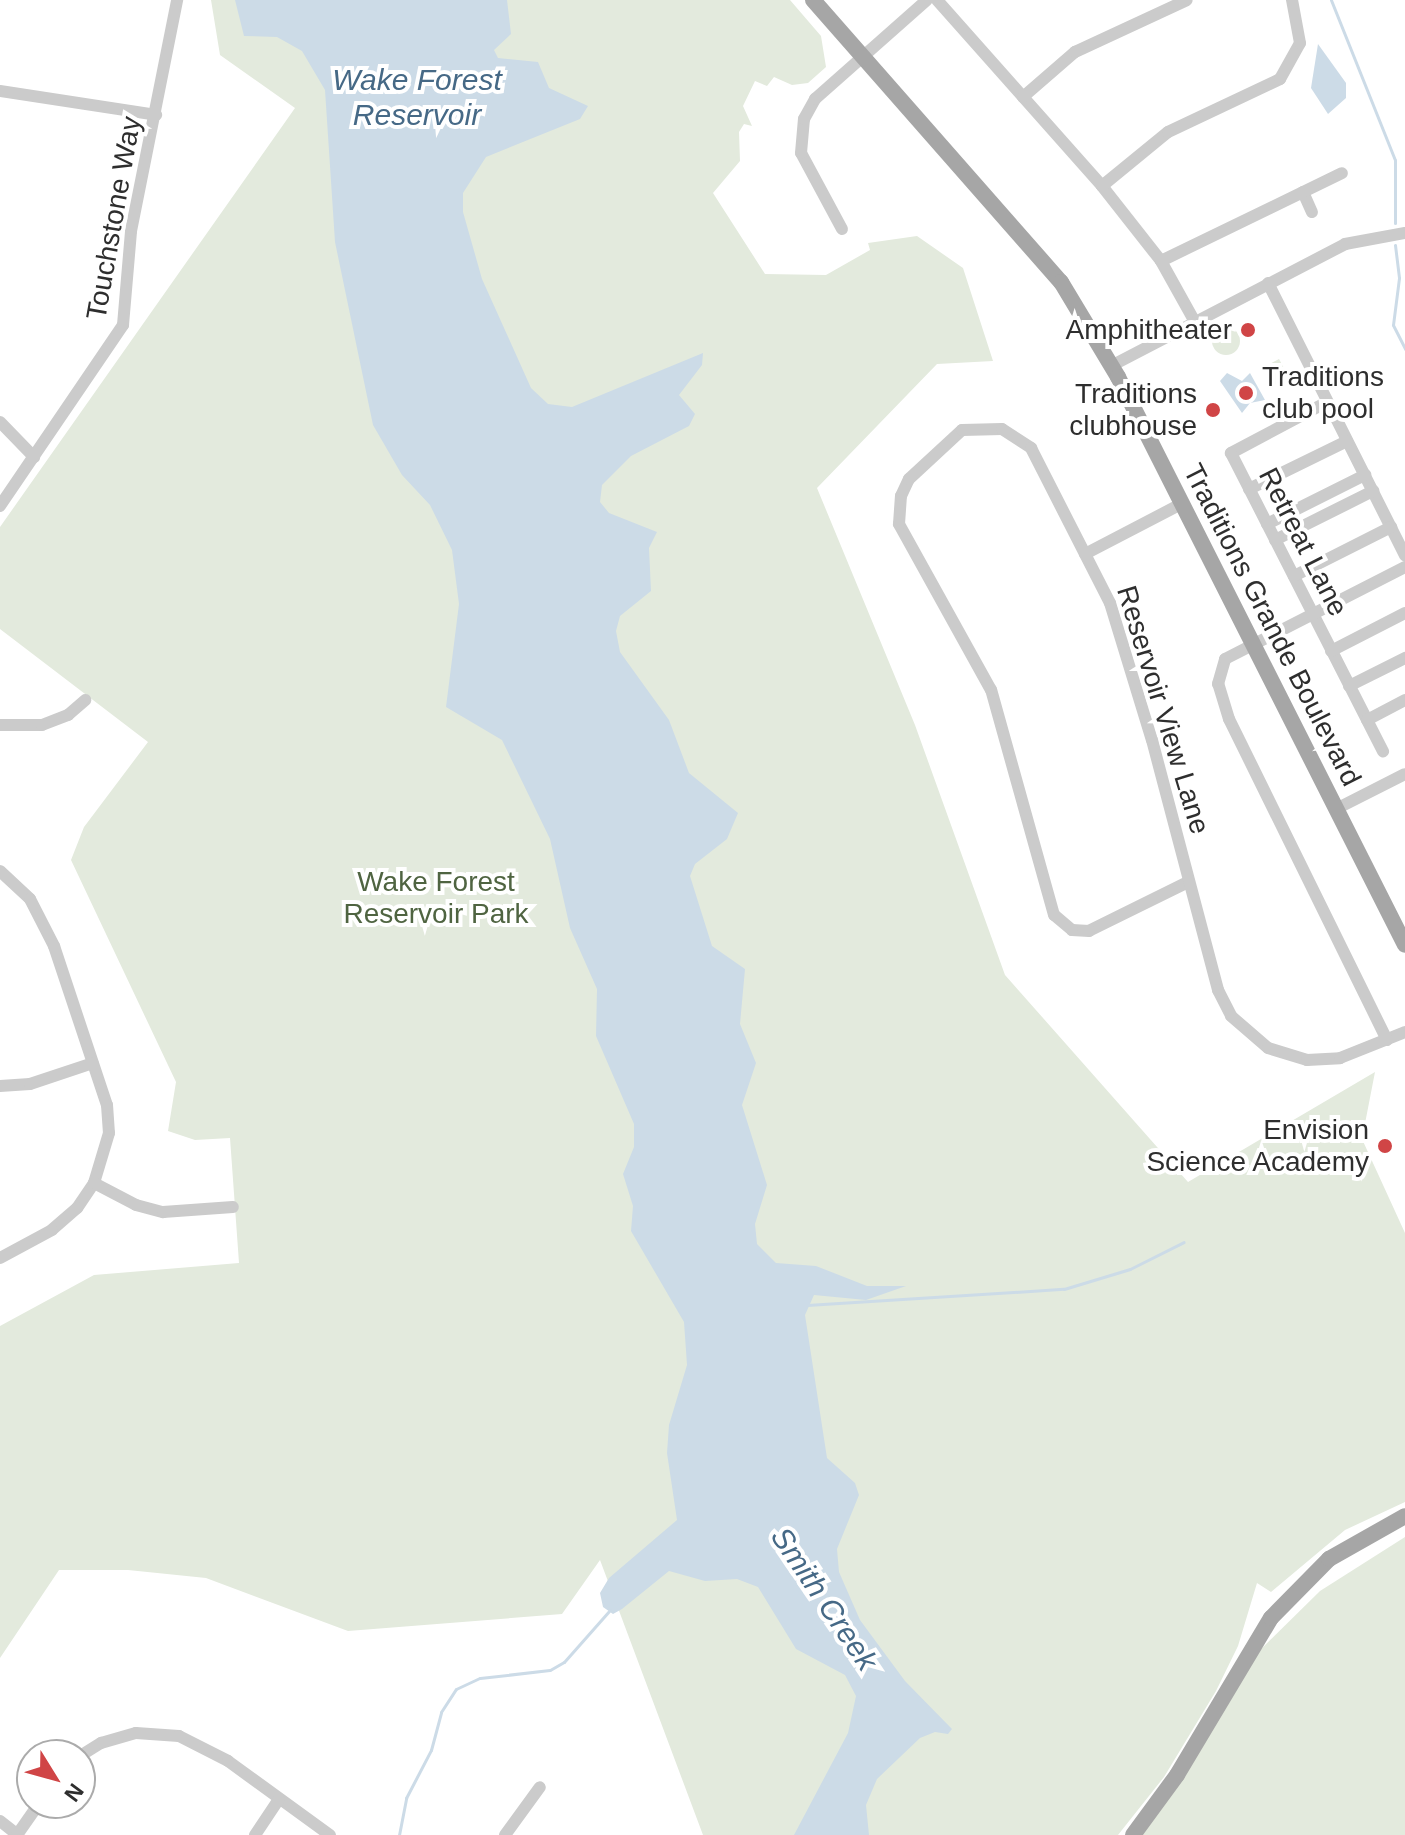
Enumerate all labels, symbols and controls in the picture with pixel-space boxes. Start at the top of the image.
water label: Wake Forest Reservoir [332,62,502,132]
street label: Touchstone Way [80,114,148,322]
place label: Amphitheater [1065,313,1232,347]
marker: Amphitheater [1239,321,1257,339]
place label: Traditions club pool [1262,360,1384,426]
place label: Traditions clubhouse [1069,377,1197,443]
marker: Traditions club pool [1237,384,1255,402]
marker: Traditions clubhouse [1204,401,1222,419]
street label: Traditions Grande Boulevard [1176,458,1368,792]
street label: Retreat Lane [1251,462,1355,622]
street label: Reservoir View Lane [1109,582,1217,838]
park label: Wake Forest Reservoir Park [343,865,529,931]
place label: Envision Science Academy [1145,1113,1369,1179]
marker: Envision Science Academy [1376,1137,1394,1155]
water label: Smith Creek [763,1521,885,1677]
north arrow [16,1739,96,1819]
text: N [59,1779,89,1806]

